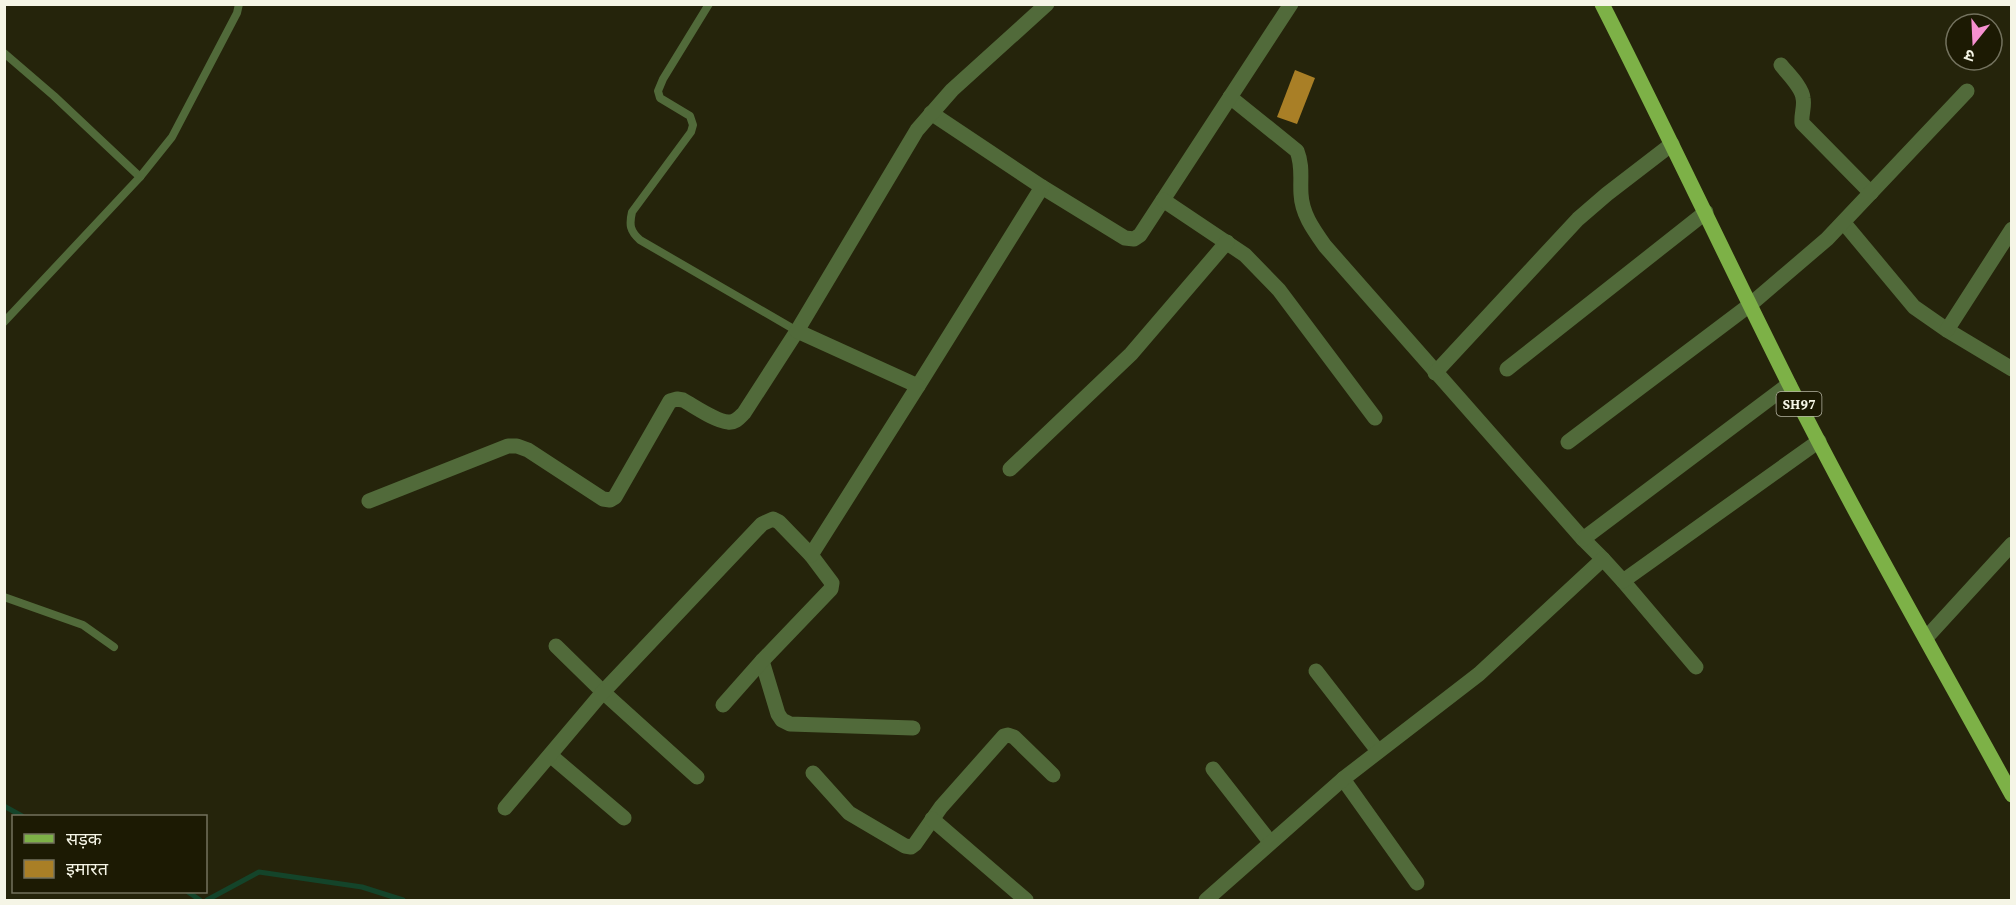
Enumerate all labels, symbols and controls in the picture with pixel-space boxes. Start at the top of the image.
north arrow [1944,12,2004,72]
text: उ [1962,46,1977,65]
road number: SH97 [1776,392,1822,416]
legend [12,815,207,893]
text: सड़क [66,829,103,849]
text: इमारत [66,859,109,879]

